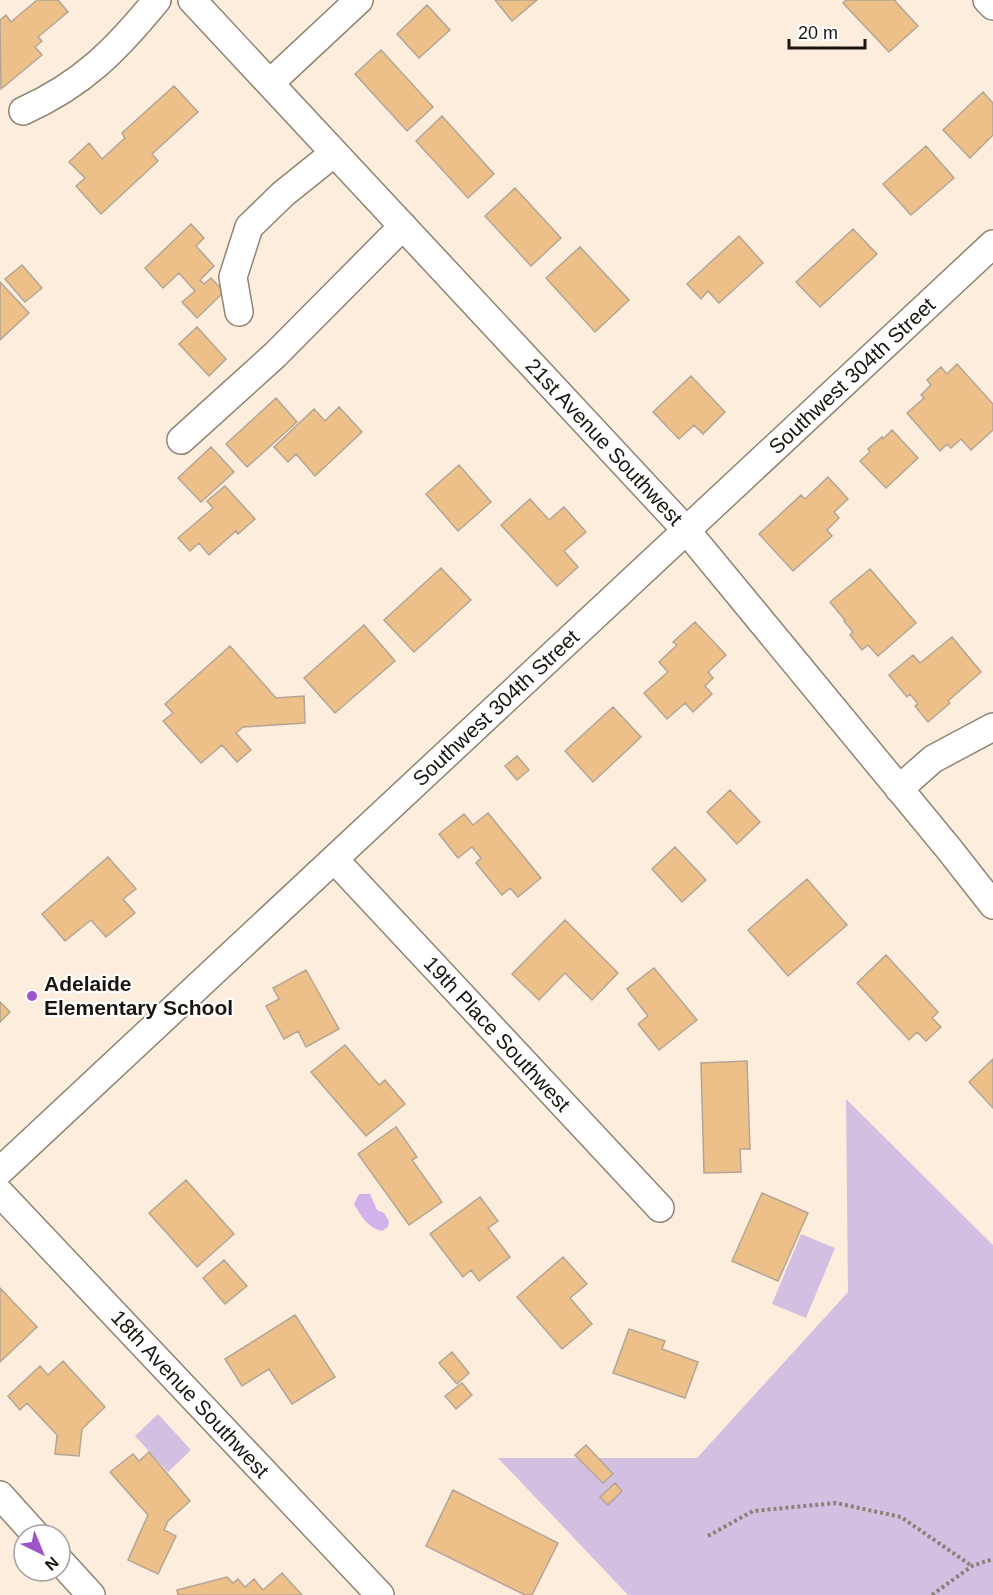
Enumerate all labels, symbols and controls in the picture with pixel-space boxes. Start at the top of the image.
scale bar [789,12,866,50]
text: 20 m [798,23,838,43]
street label: Southwest 304th Street [764,293,939,458]
street label: 21st Avenue Southwest [521,354,688,530]
street label: Southwest 304th Street [408,625,583,790]
street label: 19th Place Southwest [420,952,575,1116]
place label: Adelaide Elementary School [44,972,233,1019]
marker: Adelaide Elementary School [25,989,39,1003]
street label: 18th Avenue Southwest [107,1305,274,1482]
north arrow [12,1523,72,1583]
text: N [42,1553,62,1574]

